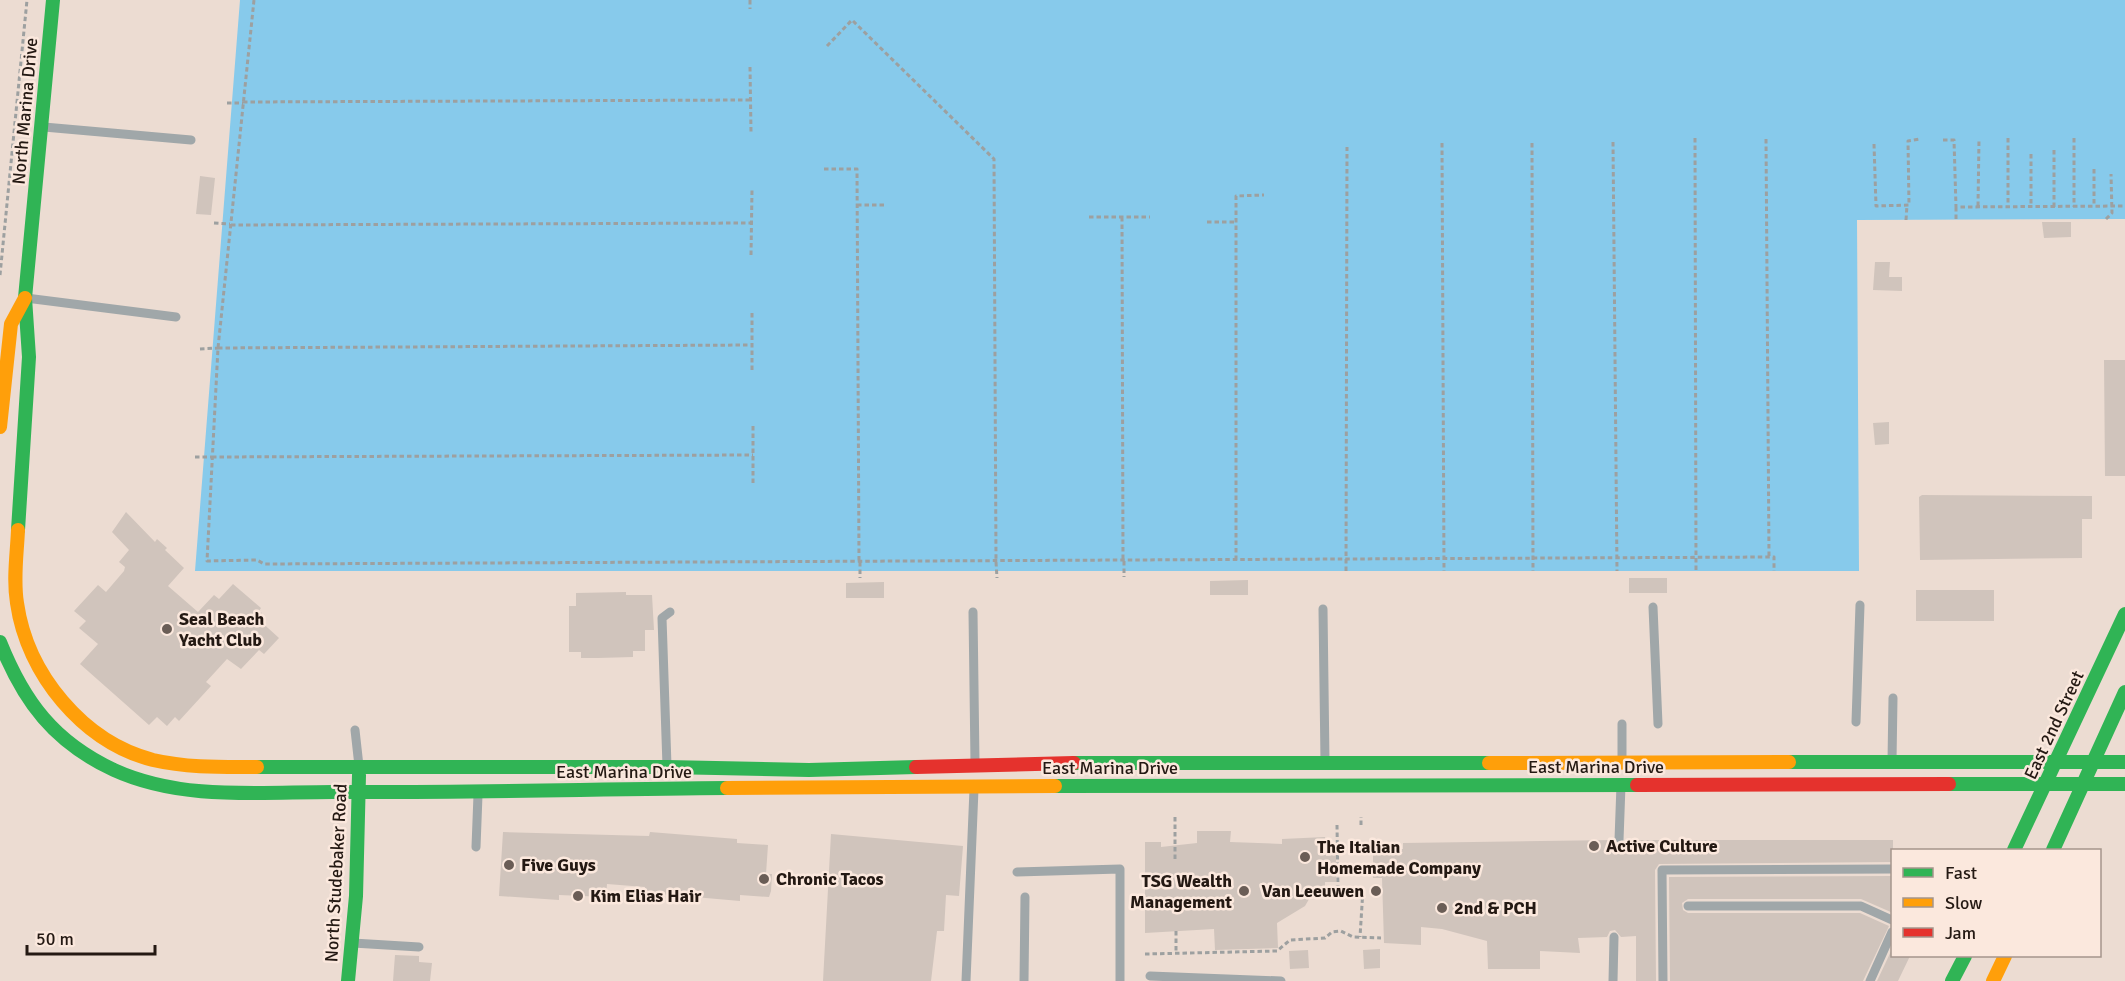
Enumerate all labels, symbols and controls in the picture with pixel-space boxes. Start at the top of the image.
street label: North Marina Drive [8,37,42,185]
place label: Seal Beach Yacht Club [178,608,264,651]
marker: Seal Beach Yacht Club [160,622,174,636]
street label: East 2nd Street [2019,667,2089,783]
street label: East Marina Drive [1528,756,1664,778]
street label: East Marina Drive [1042,757,1178,779]
street label: East Marina Drive [556,761,692,783]
street label: North Studebaker Road [320,783,352,963]
place label: Active Culture [1606,835,1718,857]
place label: The Italian Homemade Company [1317,836,1481,879]
marker: Active Culture [1587,839,1601,853]
legend [1891,849,2101,957]
marker: The Italian Homemade Company [1298,850,1312,864]
place label: Five Guys [521,854,596,876]
marker: Five Guys [502,858,516,872]
text: Fast [1945,862,1977,884]
place label: Chronic Tacos [776,868,884,890]
place label: TSG Wealth Management [1130,870,1232,913]
marker: Chronic Tacos [757,872,771,886]
place label: Van Leeuwen [1261,880,1364,902]
marker: TSG Wealth Management [1237,884,1251,898]
marker: Van Leeuwen [1369,884,1383,898]
place label: Kim Elias Hair [590,885,702,907]
marker: Kim Elias Hair [571,889,585,903]
text: Slow [1945,892,1982,914]
place label: 2nd & PCH [1454,897,1537,919]
marker: 2nd & PCH [1435,901,1449,915]
scale bar [27,918,154,956]
text: Jam [1945,922,1976,944]
text: 50 m [36,928,74,950]

